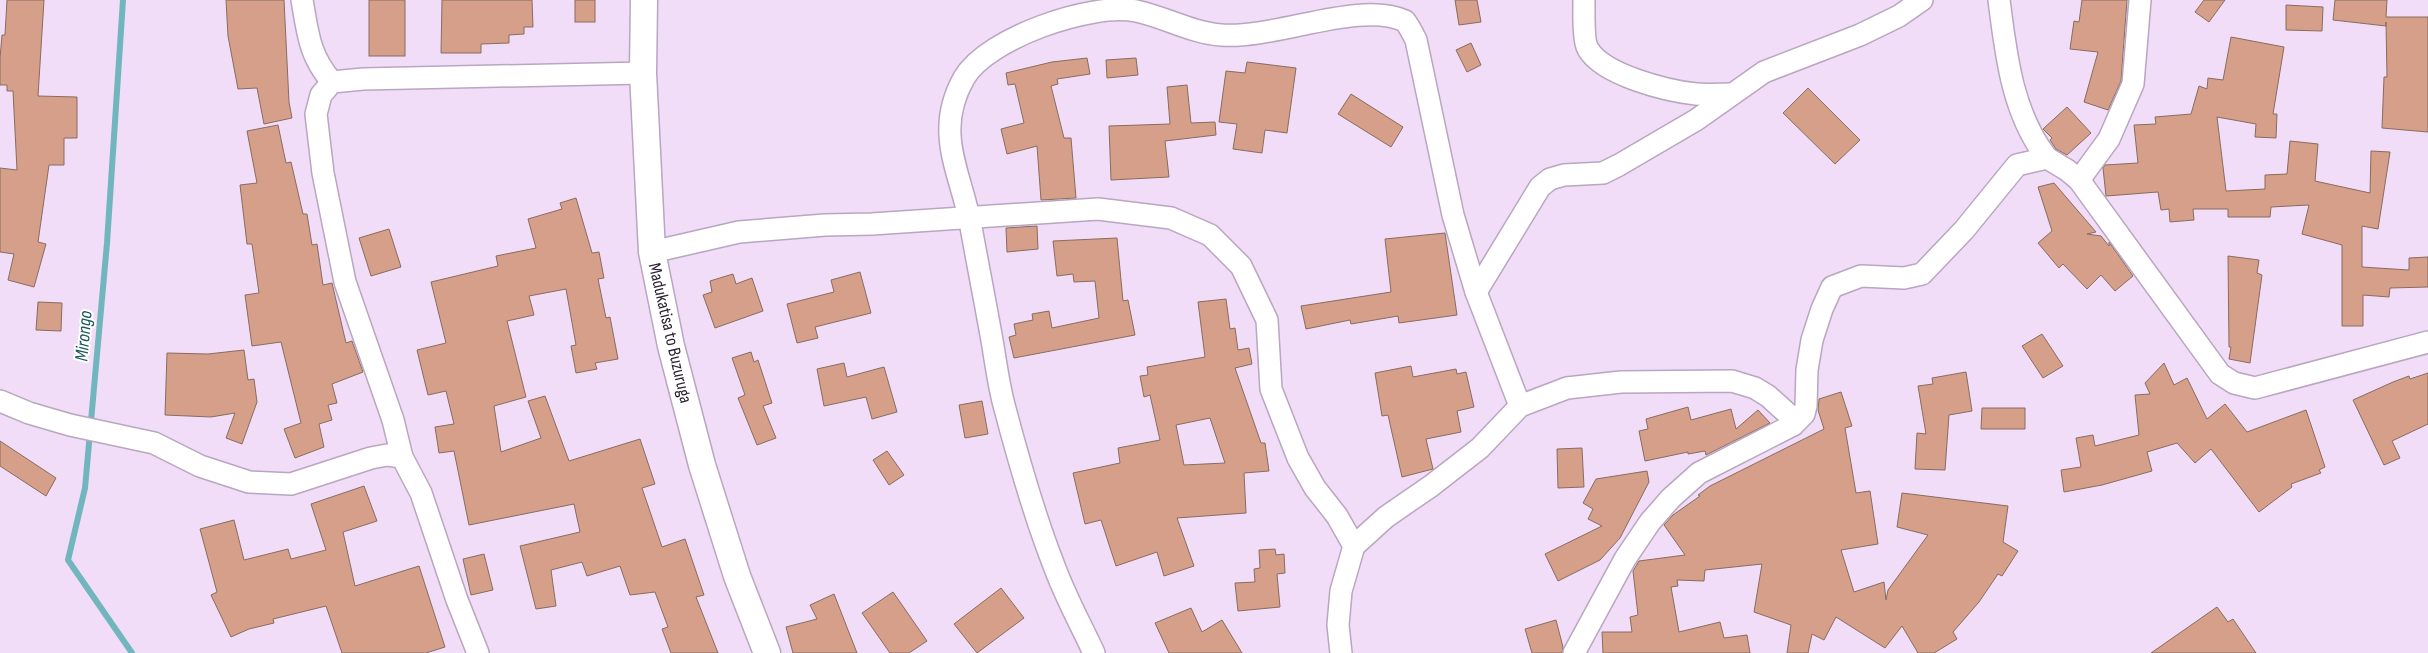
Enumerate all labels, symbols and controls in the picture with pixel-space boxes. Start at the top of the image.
street label: Madukatisa to Buzuruga [644,261,696,405]
water label: Mirongo [70,309,98,362]

